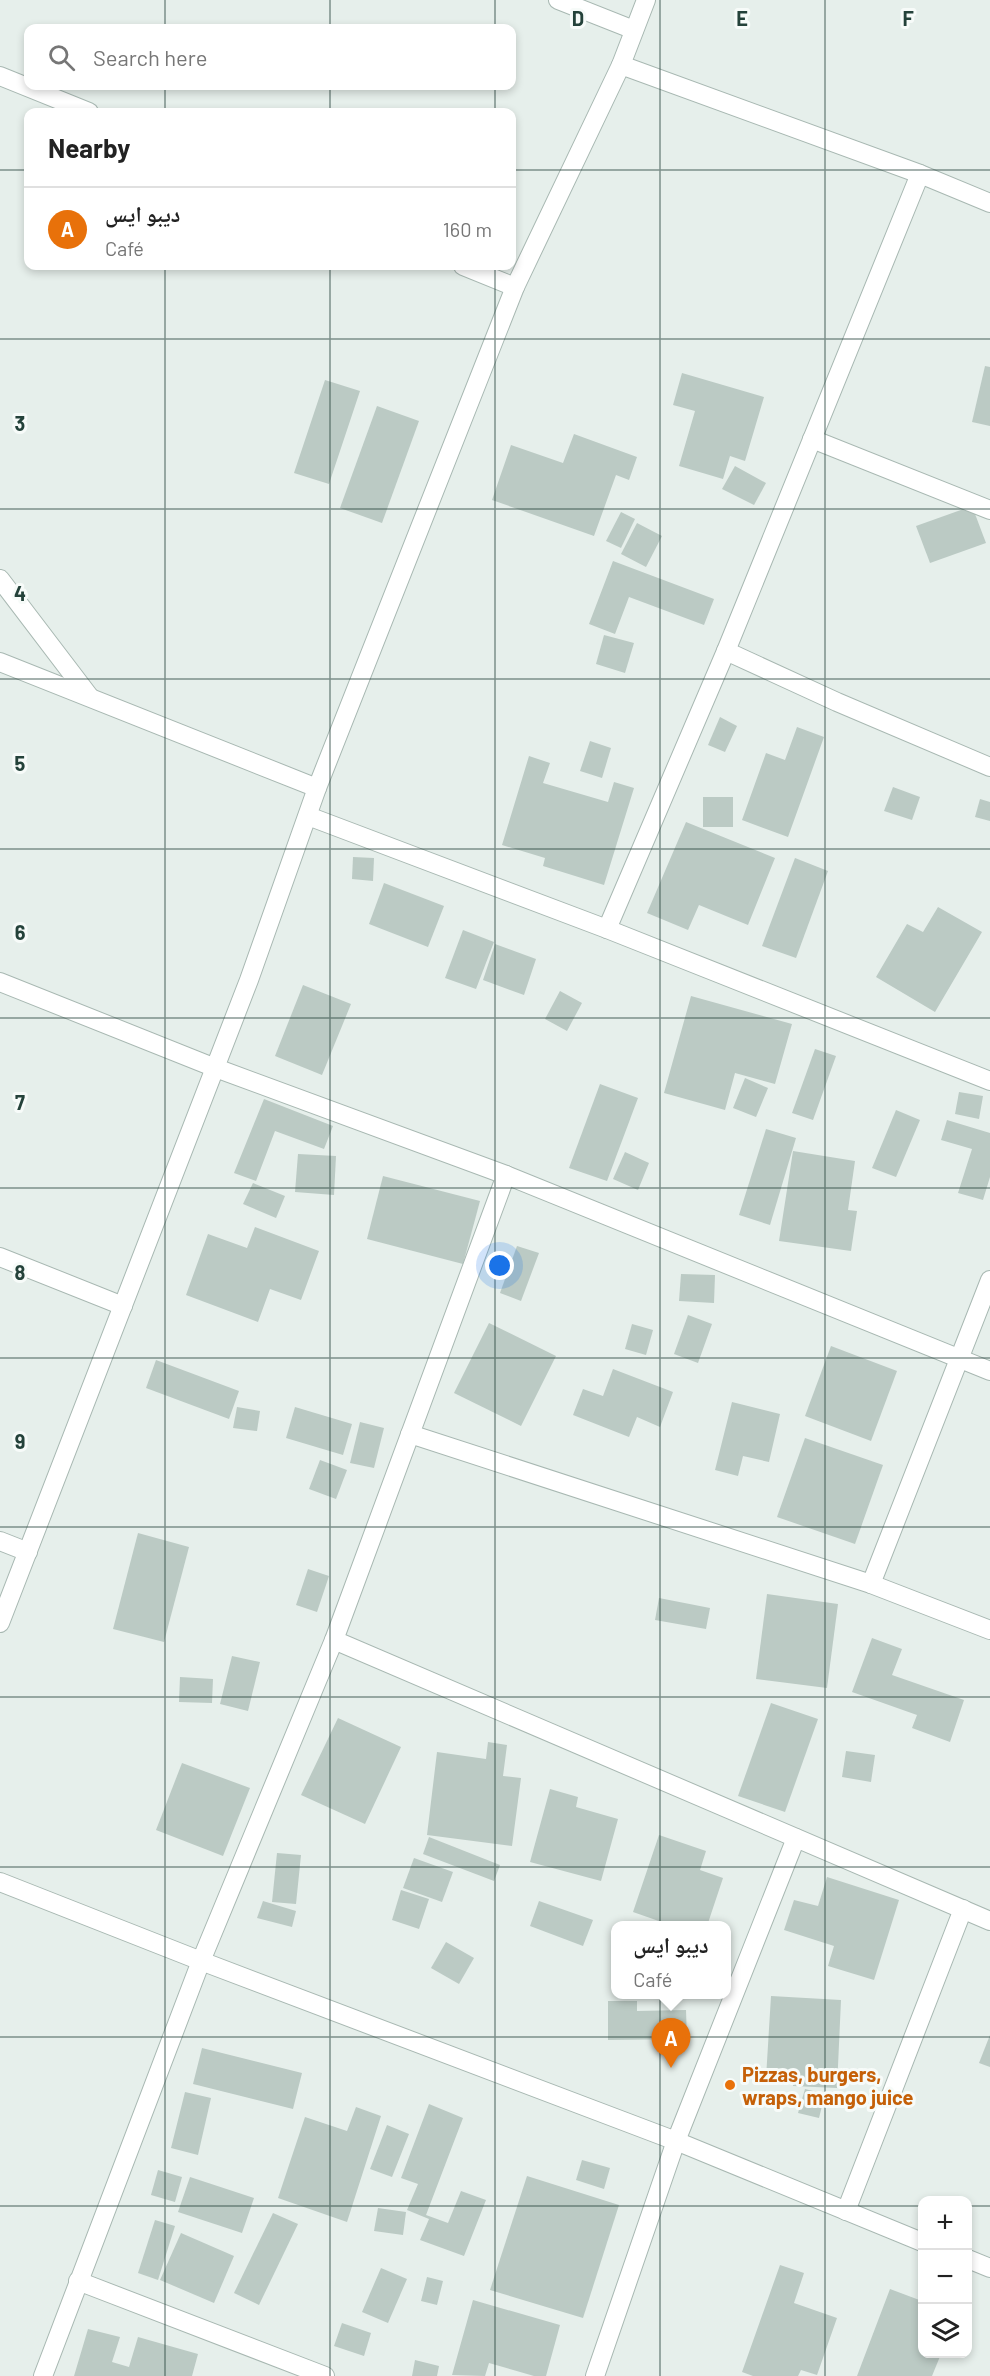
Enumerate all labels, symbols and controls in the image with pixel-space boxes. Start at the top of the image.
text: D [572,6,584,30]
text: E [736,6,748,30]
text: F [902,6,914,30]
search box [24,24,516,90]
icon: search [45,41,78,74]
text: Search here [93,44,207,70]
text: Nearby [48,132,130,163]
text: ديبو ايس [105,200,180,226]
text: A [61,217,74,241]
text: 160 m [443,217,492,241]
text: Café [105,236,144,260]
text: 3 [15,411,25,435]
text: 4 [14,581,26,605]
text: 5 [15,751,26,775]
text: 6 [15,920,26,944]
text: 7 [15,1090,25,1114]
your location [485,1251,514,1280]
text: 8 [15,1260,26,1284]
text: 9 [15,1429,25,1453]
popup [611,1921,731,1999]
text: ديبو ايس [633,1931,709,1957]
text: Café [633,1967,672,1991]
pin: A [652,2018,690,2068]
place label: Pizzas, burgers, wraps, mango juice [742,2062,914,2109]
marker: Pizzas, burgers, wraps, mango juice [723,2078,737,2092]
map controls [918,2196,972,2358]
button: + [918,2196,972,2250]
button: − [918,2250,972,2304]
button: layers [918,2304,972,2358]

